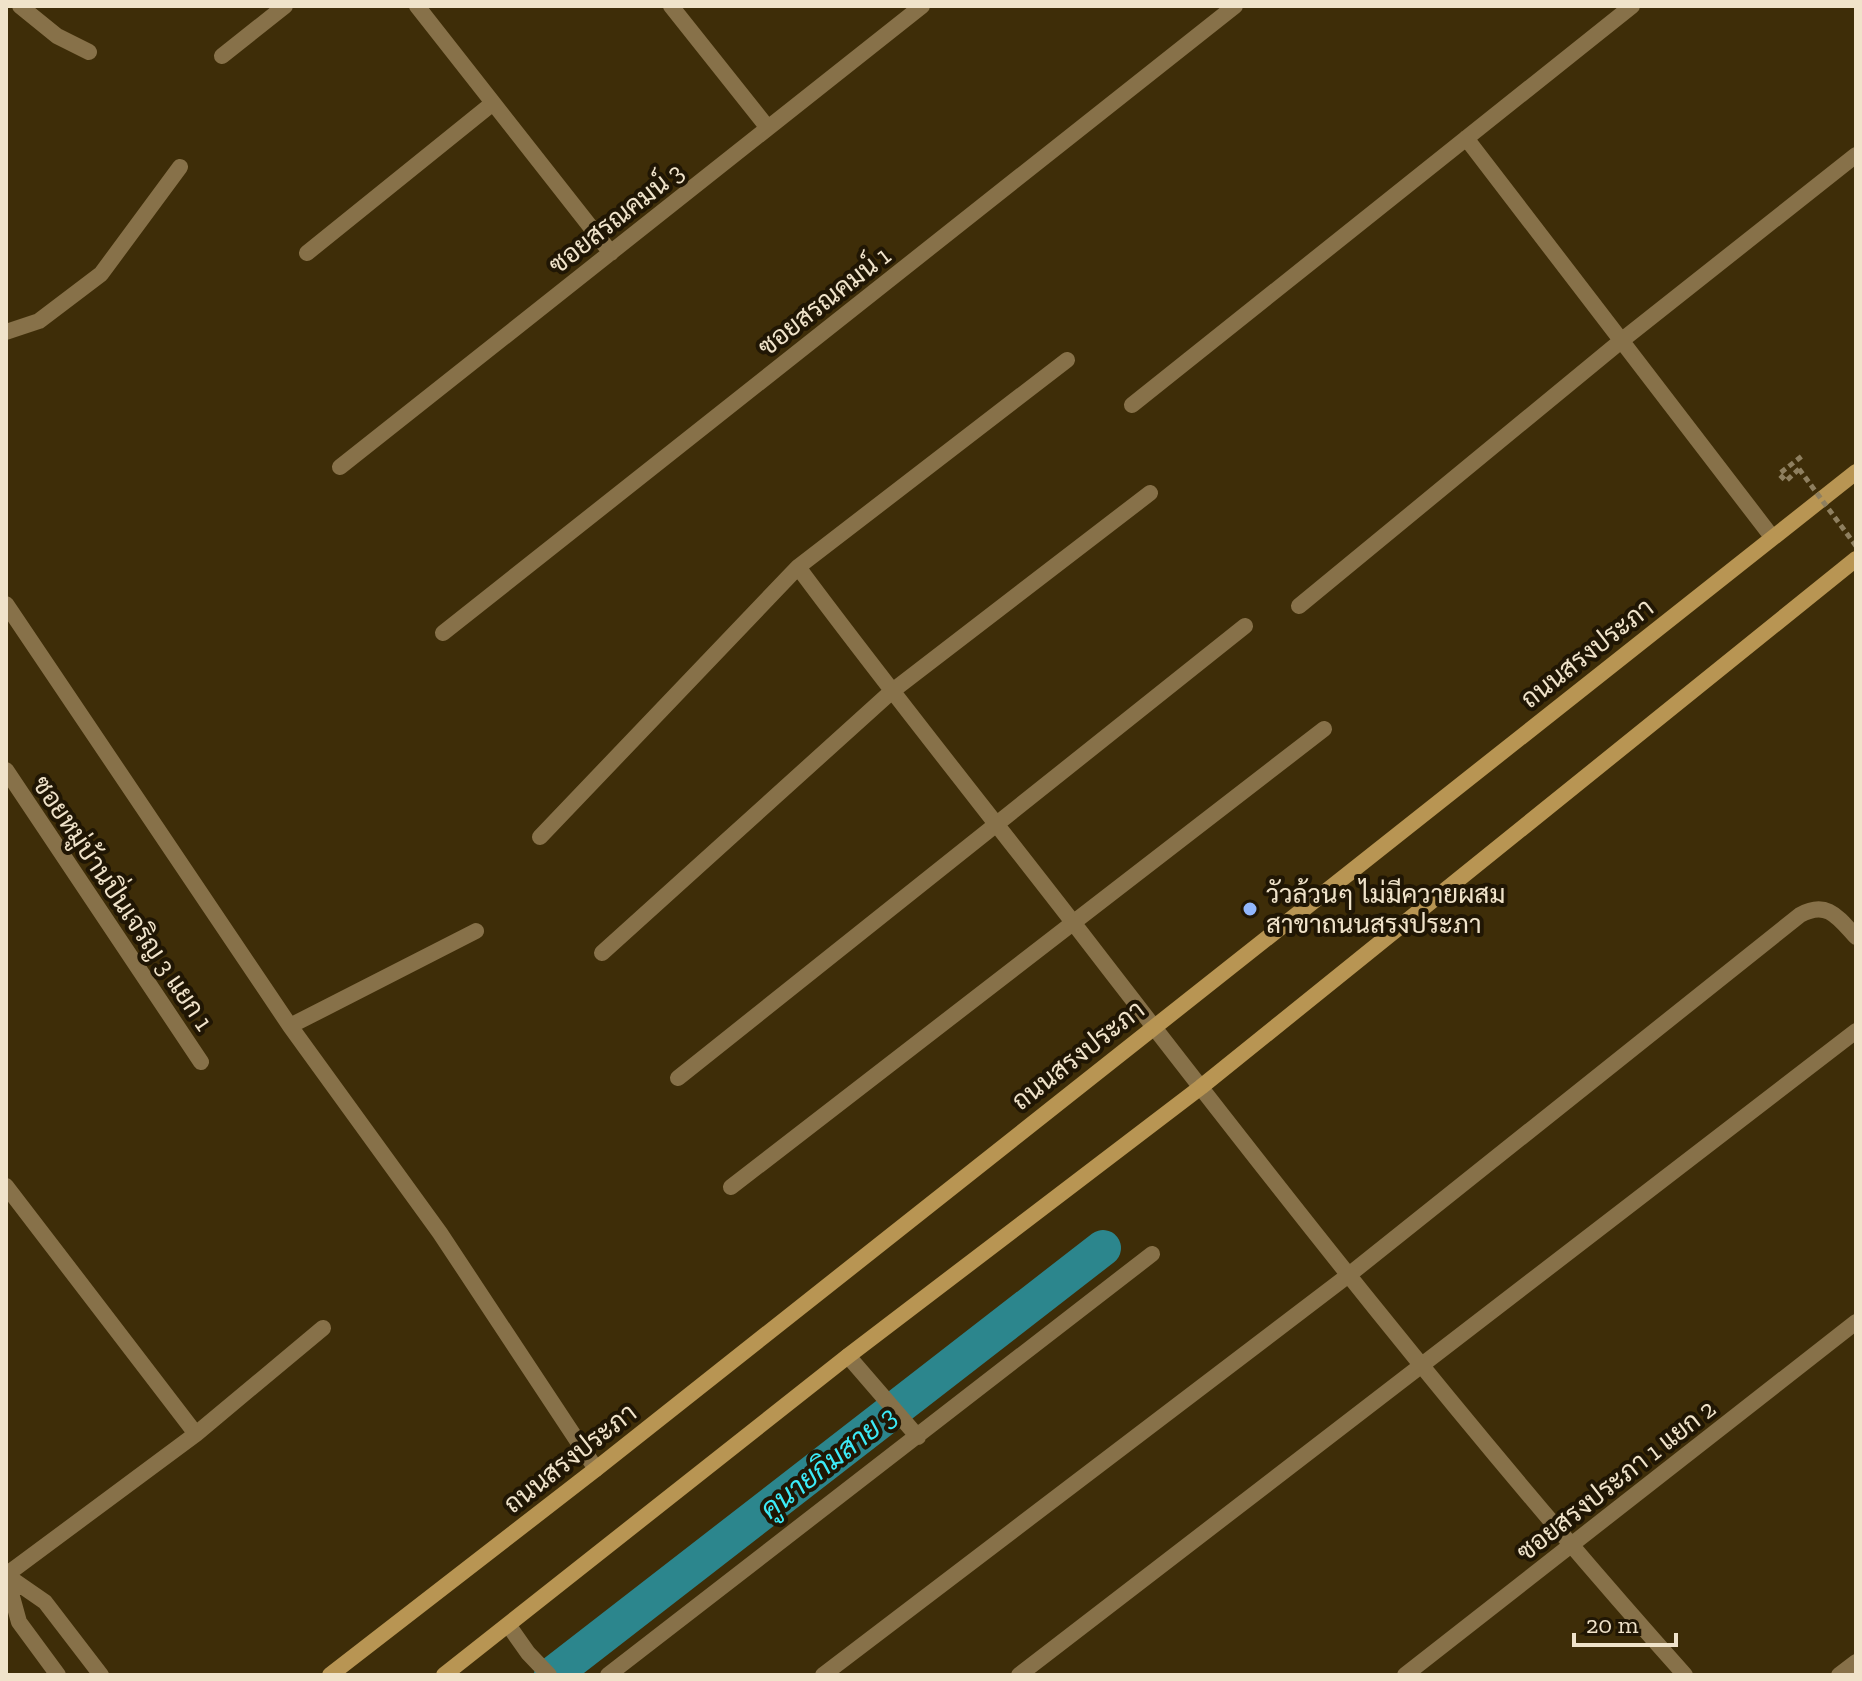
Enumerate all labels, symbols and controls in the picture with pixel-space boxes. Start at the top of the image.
street label: ซอยสรณคมน์ 3 [542,155,690,281]
street label: ซอยสรณคมน์ 1 [751,238,897,363]
street label: ถนนสรงประภา [1514,591,1660,715]
street label: ซอยหมู่บ้านปิ่นเจริญ 3 แยก 1 [24,767,224,1038]
place label: วัวล้วนๆ ไม่มีควายผสม สาขาถนนสรงประภา [1266,878,1505,940]
marker: วัวล้วนๆ ไม่มีควายผสม สาขาถนนสรงประภา [1241,900,1259,918]
street label: ถนนสรงประภา [1005,993,1151,1117]
street label: ซอยสรงประภา 1 แยก 2 [1510,1392,1722,1568]
street label: ถนนสรงประภา [497,1396,643,1520]
water label: คูนายกิมสาย 3 [754,1399,905,1528]
scale bar [1574,1597,1676,1647]
text: 20 m [1586,1610,1639,1639]

